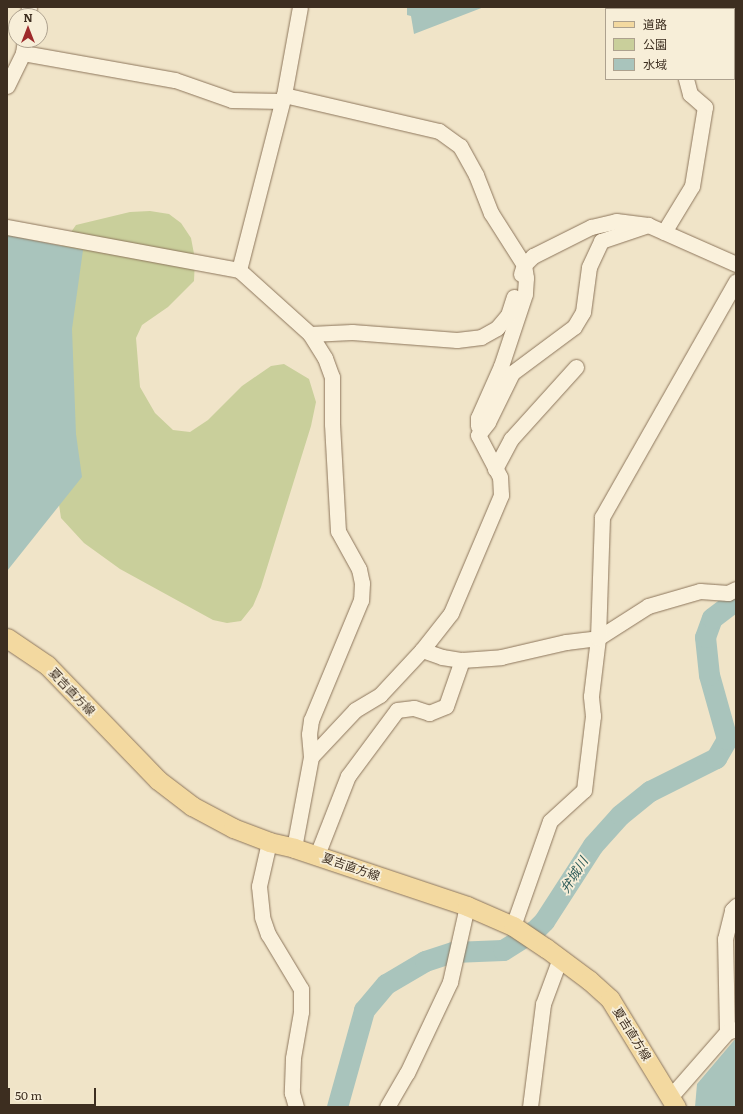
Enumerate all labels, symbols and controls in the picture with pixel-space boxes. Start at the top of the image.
north arrow [8,8,48,48]
legend [605,8,735,80]
text: N [23,9,33,25]
text: 道路 [643,15,667,33]
text: 公園 [643,35,667,53]
text: 水域 [643,55,667,73]
street label: 夏吉直方線 [46,665,98,719]
street label: 夏吉直方線 [320,850,382,884]
water label: 弁城川 [557,854,591,896]
street label: 夏吉直方線 [610,1005,654,1063]
scale bar [10,1080,98,1106]
text: 50 m [15,1086,42,1104]

